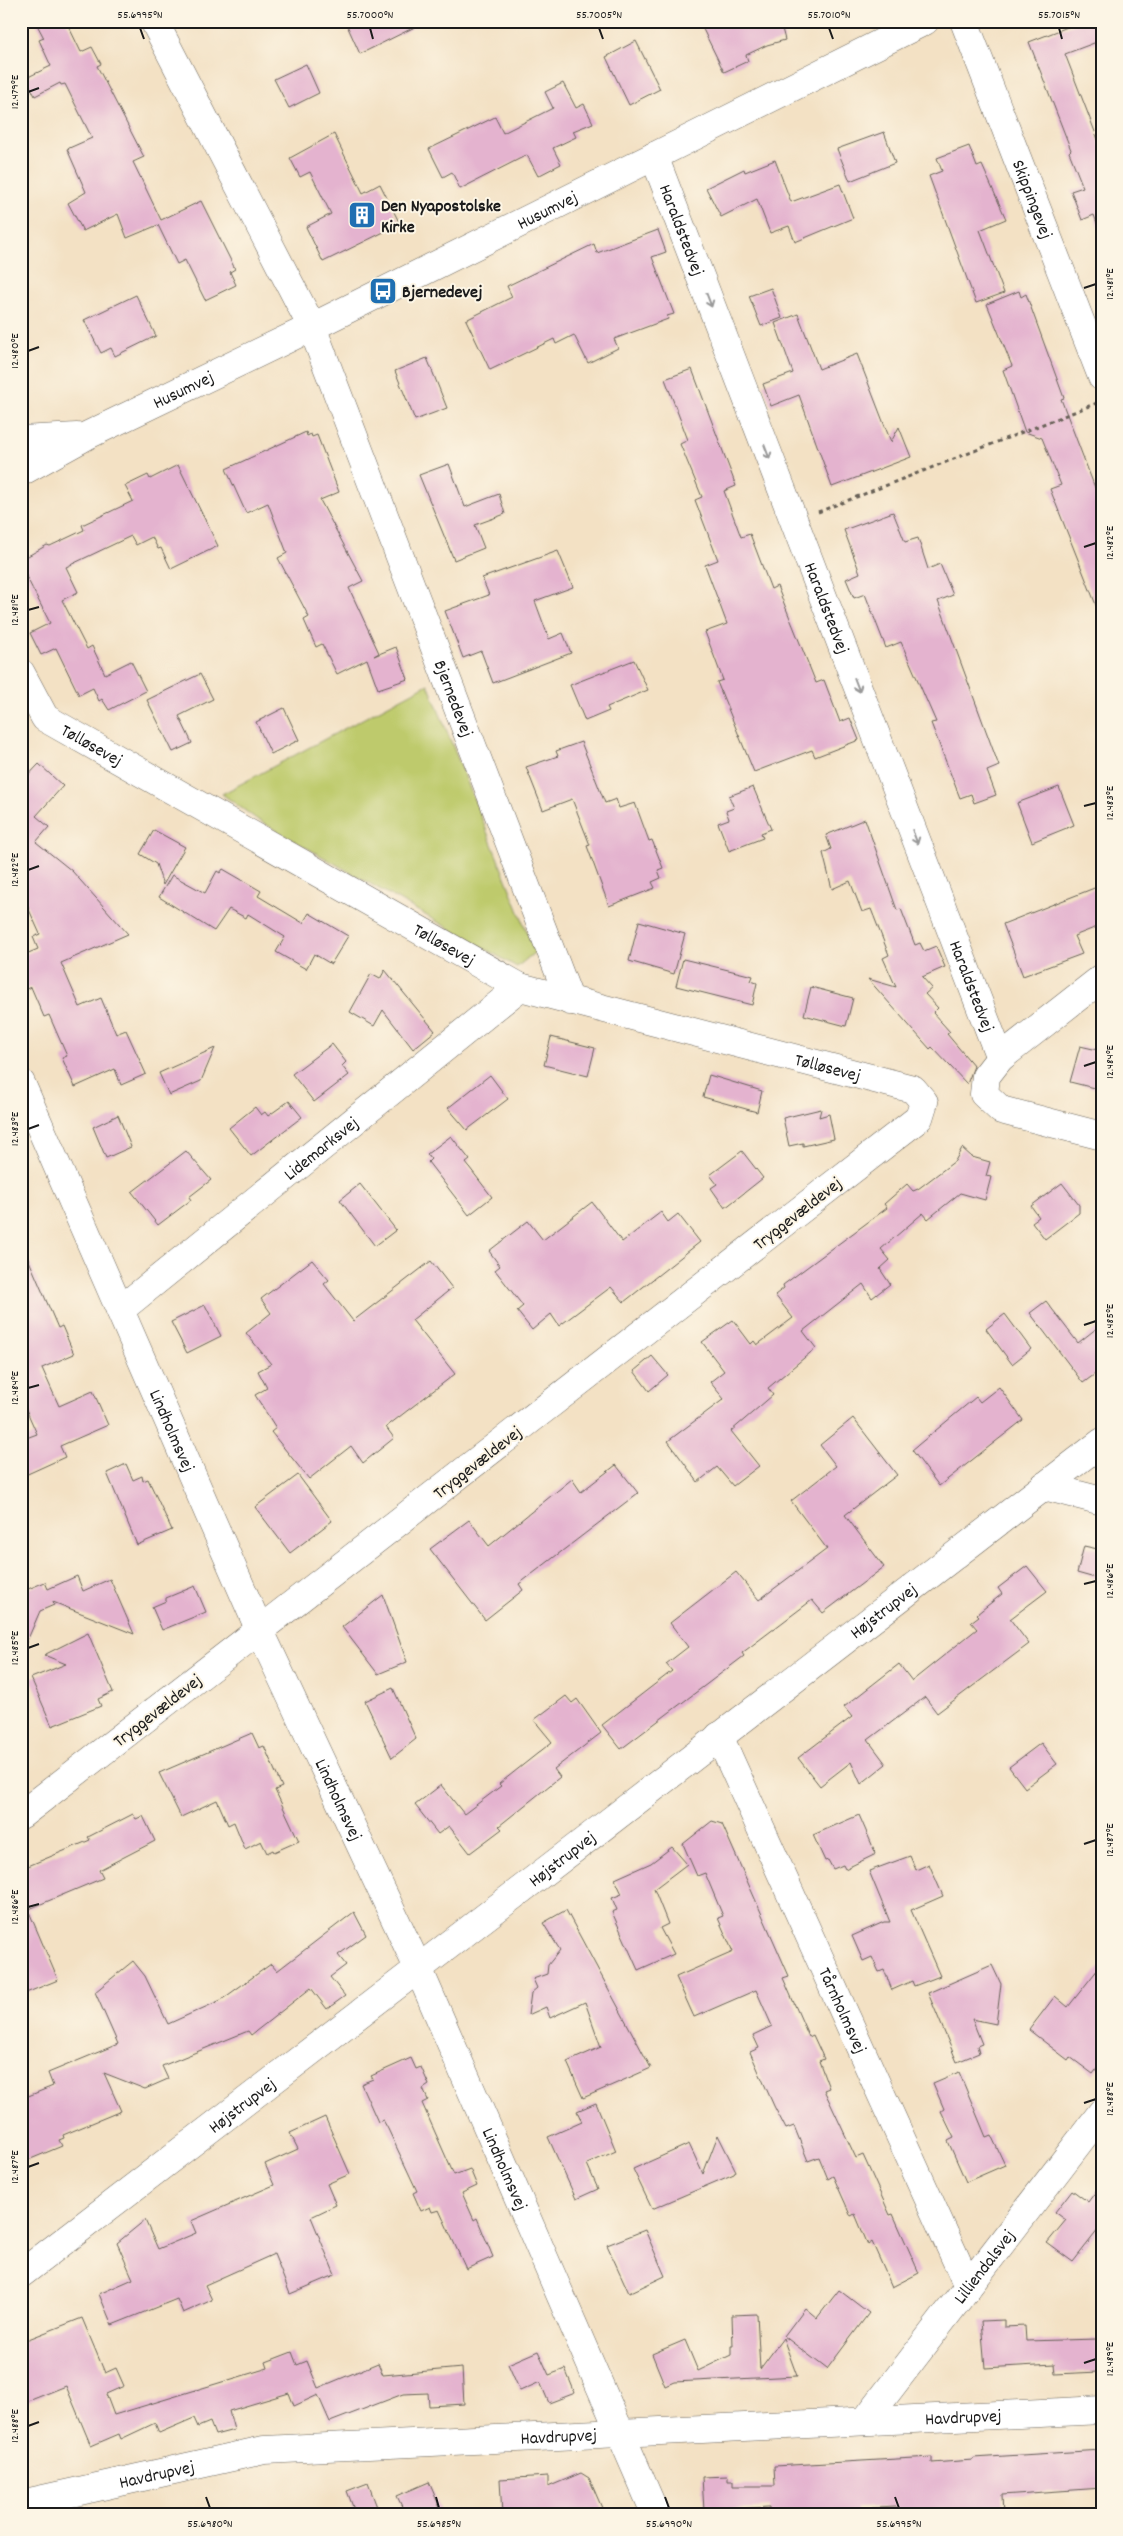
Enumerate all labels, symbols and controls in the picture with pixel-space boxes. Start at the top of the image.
text: 55.6995°N [117,7,163,24]
text: 55.7000°N [346,7,394,24]
text: 55.7005°N [576,7,622,24]
text: 55.7010°N [807,7,851,24]
text: 55.7015°N [1038,7,1080,24]
text: 12.479°E [7,74,24,109]
street label: Skippingevej [1004,157,1057,243]
street label: Haraldstedvej [651,181,709,280]
street label: Husumvej [514,186,583,238]
place label: Den Nyapostolske Kirke [381,195,501,241]
building icon: Den Nyapostolske Kirke [347,200,377,230]
text: 12.481°E [1102,268,1119,300]
bus stop icon: Bjernedevej [368,276,398,306]
place label: Bjernedevej [402,281,483,306]
one-way arrow [705,292,714,307]
text: 12.480°E [7,333,24,369]
street label: Husumvej [149,366,219,417]
one-way arrow [763,443,772,459]
text: 12.482°E [1102,525,1119,560]
street label: Haraldstedvej [796,559,854,658]
text: 12.481°E [7,594,24,626]
street label: Bjernedevej [426,657,478,741]
one-way arrow [853,677,862,692]
street label: Tølløsevej [55,719,126,774]
text: 12.483°E [1102,785,1119,820]
one-way arrow [911,829,920,844]
text: 12.482°E [7,852,24,887]
street label: Tølløsevej [408,919,479,974]
street label: Haraldstedvej [941,937,999,1036]
text: 12.484°E [1102,1044,1119,1079]
street label: Tølløsevej [791,1049,863,1090]
text: 12.483°E [7,1111,24,1146]
street label: Lidemarksvej [280,1112,365,1188]
street label: Tryggevældevej [749,1172,848,1258]
text: 12.485°E [1102,1303,1119,1338]
text: 12.484°E [7,1370,24,1405]
street label: Lindholmsvej [141,1386,199,1477]
street label: Tryggevældevej [429,1421,528,1507]
text: 12.486°E [1102,1563,1119,1598]
street label: Højstrupvej [846,1578,924,1646]
text: 12.485°E [7,1630,24,1665]
street label: Tryggevældevej [109,1669,208,1755]
street label: Lindholmsvej [307,1755,367,1846]
text: 12.487°E [1102,1823,1119,1857]
street label: Højstrupvej [524,1826,602,1894]
text: 12.486°E [7,1889,24,1924]
street label: Tårnholmsvej [811,1964,871,2058]
street label: Højstrupvej [204,2073,282,2141]
text: 12.488°E [1102,2082,1119,2116]
street label: Lindholmsvej [474,2124,532,2215]
text: 12.487°E [7,2150,24,2184]
street label: Lilliendalsvej [949,2225,1022,2310]
text: 12.489°E [1102,2341,1119,2376]
street label: Havdrupvej [925,2405,1002,2433]
text: 12.488°E [7,2409,24,2443]
street label: Havdrupvej [520,2424,598,2453]
street label: Havdrupvej [117,2456,197,2497]
text: 55.6980°N [187,2516,233,2533]
text: 55.6985°N [417,2516,461,2533]
text: 55.6990°N [646,2516,692,2533]
text: 55.6995°N [876,2516,922,2533]

